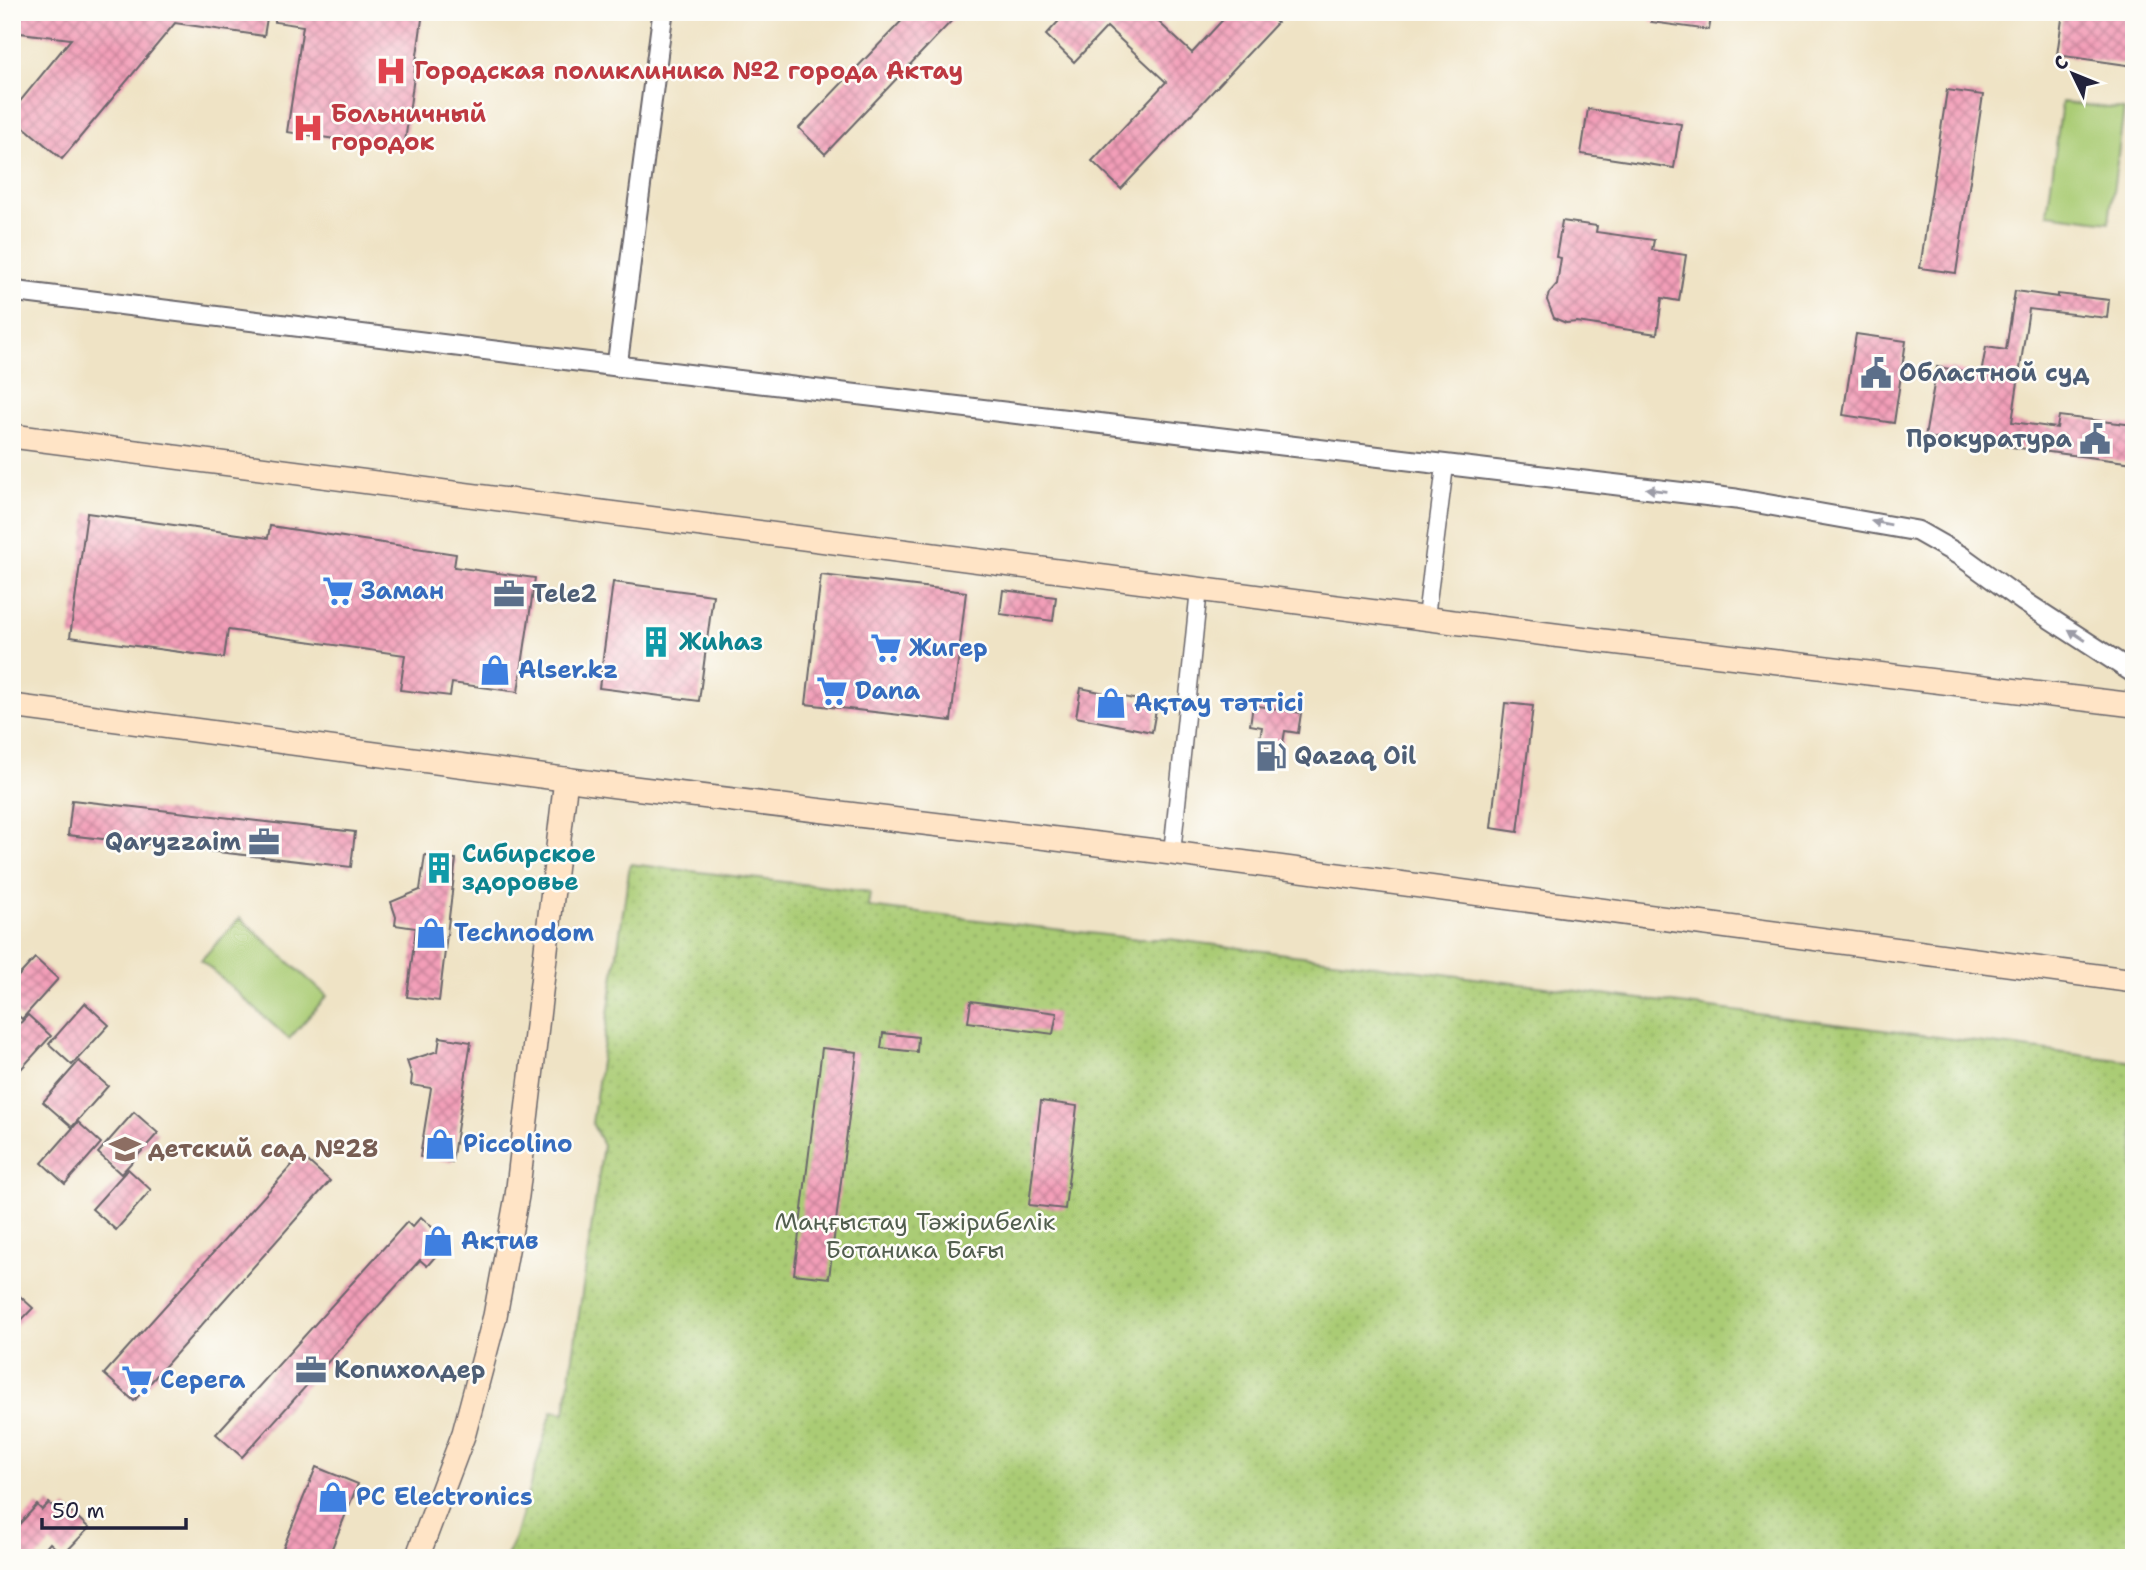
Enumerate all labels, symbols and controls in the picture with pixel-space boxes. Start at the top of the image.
north arrow [2038,38,2108,108]
text: С [2048,50,2074,76]
hospital icon: Городская поликлиника №2 города Актау [374,54,408,88]
place label: Городская поликлиника №2 города Актау [414,55,963,87]
place label: Больничный городок [331,98,487,158]
hospital icon: Больничный городок [291,111,325,145]
public building icon: Областной суд [1859,356,1893,390]
place label: Областной суд [1899,357,2090,389]
public building icon: Прокуратура [2078,422,2112,456]
place label: Прокуратура [1906,423,2073,455]
one-way arrow [1645,485,1667,496]
one-way arrow [1870,518,1892,529]
supermarket icon: Заман [321,574,355,608]
place label: Заман [361,575,444,607]
office icon: Tele2 [492,577,526,611]
place label: Tele2 [532,578,597,610]
building icon: Жиhаз [639,625,673,659]
place label: Жиhаз [679,626,763,658]
one-way arrow [2067,629,2086,642]
supermarket icon: Жигер [869,631,903,665]
place label: Жигер [909,632,988,664]
shop icon: Alser.kz [478,653,512,687]
place label: Alser.kz [518,654,618,686]
supermarket icon: Dana [815,674,849,708]
place label: Dana [855,675,921,707]
shop icon: Ақтау тәттісі [1094,686,1128,720]
place label: Ақтау тәттісі [1134,687,1304,719]
fuel station icon: Qazaq Oil [1254,739,1288,773]
place label: Qazaq Oil [1294,740,1416,772]
office icon: Qaryzzaim [247,825,281,859]
place label: Qaryzzaim [105,826,241,858]
place label: Сибирское здоровье [462,838,596,898]
building icon: Сибирское здоровье [422,851,456,885]
shop icon: Technodom [414,916,448,950]
place label: Technodom [454,917,594,949]
shop icon: Piccolino [423,1127,457,1161]
place label: Piccolino [463,1128,573,1160]
school or university icon: детский сад №28 [108,1132,142,1166]
place label: детский сад №28 [148,1133,378,1165]
park label: Маңғыстау Тәжірибелік Ботаника Бағы [774,1206,1056,1266]
shop icon: Актив [421,1224,455,1258]
place label: Актив [461,1225,538,1257]
office icon: Копихолдер [294,1353,328,1387]
place label: Копихолдер [334,1354,485,1386]
supermarket icon: Cерега [120,1363,154,1397]
place label: Cерега [160,1364,246,1396]
shop icon: PC Electronics [316,1480,350,1514]
place label: PC Electronics [356,1481,533,1513]
scale bar [42,1486,186,1530]
text: 50 m [52,1497,105,1525]

